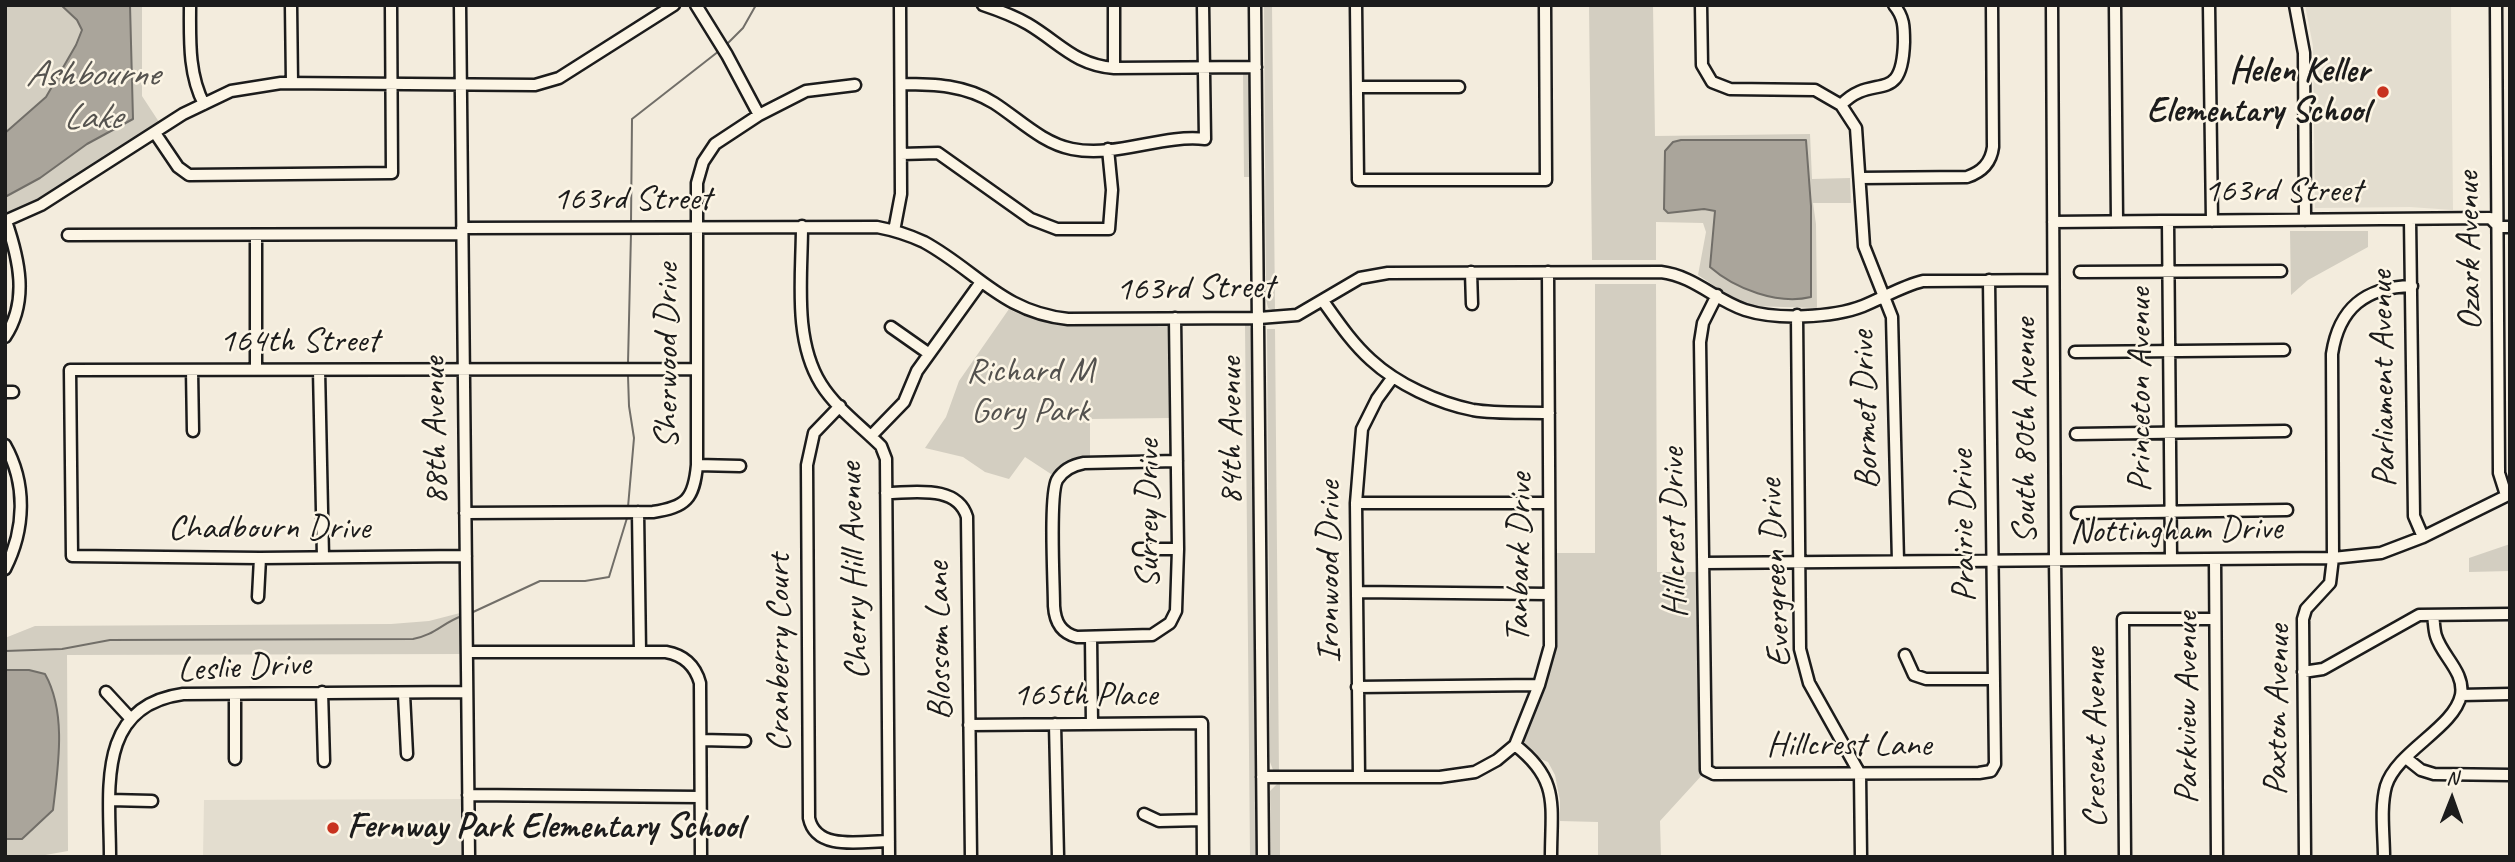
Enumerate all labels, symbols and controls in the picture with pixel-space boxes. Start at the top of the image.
place label: Helen Keller Elementary School [2147,51,2369,133]
water label: Ashbourne Lake [26,53,158,140]
marker: Helen Keller Elementary School [2375,84,2391,100]
street label: 163rd Street [2204,171,2362,213]
street label: Ozark Avenue [2448,171,2492,331]
street label: 163rd Street [553,179,711,221]
street label: Sherwood Drive [647,263,689,449]
street label: 163rd Street [1115,267,1275,311]
street label: Parliament Avenue [2361,270,2407,488]
street label: Princeton Avenue [2120,288,2162,492]
street label: South 80th Avenue [2005,318,2047,544]
street label: 164th Street [219,321,379,363]
street label: Bormet Drive [1842,330,1890,490]
park label: Richard M Gory Park [966,351,1094,433]
street label: 88th Avenue [414,357,458,505]
street label: 84th Avenue [1211,357,1253,505]
street label: Surrey Drive [1128,439,1170,589]
street label: Hillcrest Drive [1653,447,1697,619]
street label: Prairie Drive [1942,449,1986,603]
street label: Cherry Hill Avenue [830,462,880,680]
street label: Tanbark Drive [1498,473,1542,643]
street label: Evergreen Drive [1750,478,1802,668]
street label: Ironwood Drive [1309,481,1351,663]
street label: Chadbourn Drive [168,508,370,550]
street label: Nottingham Drive [2069,508,2283,554]
street label: Cranberry Court [759,554,801,752]
street label: Blossom Lane [918,561,962,721]
street label: Parkview Avenue [2167,612,2209,804]
street label: Paxton Avenue [2256,624,2300,796]
street label: Leslie Drive [176,644,312,692]
street label: Cresent Avenue [2075,648,2117,828]
street label: 165th Place [1013,675,1157,717]
street label: Hillcrest Lane [1767,725,1931,767]
north arrow [2417,764,2487,834]
text: N [2446,766,2458,790]
place label: Fernway Park Elementary School [347,807,743,849]
marker: Fernway Park Elementary School [325,820,341,836]

